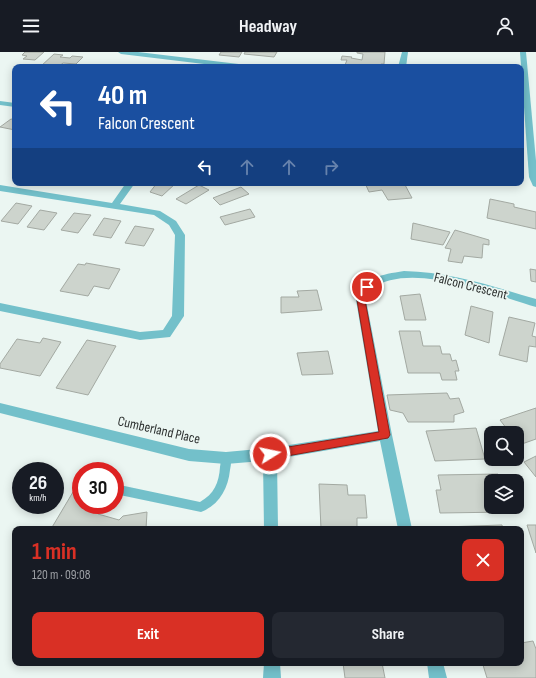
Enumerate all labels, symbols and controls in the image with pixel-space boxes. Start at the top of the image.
icon: menu [20,15,42,37]
icon: person [494,15,516,37]
text: Headway [239,16,297,37]
text: 40 m [98,79,147,112]
icon: left [32,80,84,132]
text: Falcon Crescent [98,113,195,134]
icon: left [194,156,216,178]
icon: ahead [236,156,258,178]
icon: ahead [278,156,300,178]
icon: right [320,156,342,178]
street label: Falcon Crescent [432,269,510,303]
pin [350,270,384,304]
icon: arrive [356,276,378,298]
street label: Cumberland Place [116,412,202,448]
map controls [484,426,524,514]
button: search [484,426,524,466]
position arrow [249,433,291,475]
speed limit sign: 30 [72,462,124,514]
text: 26 [29,471,47,495]
button: layers [484,474,524,514]
text: km/h [29,492,47,504]
text: 1 min [32,537,77,566]
button: close [462,539,504,581]
text: 120 m · 09:08 [32,567,90,583]
button: Exit [32,612,264,658]
button: Share [272,612,504,658]

